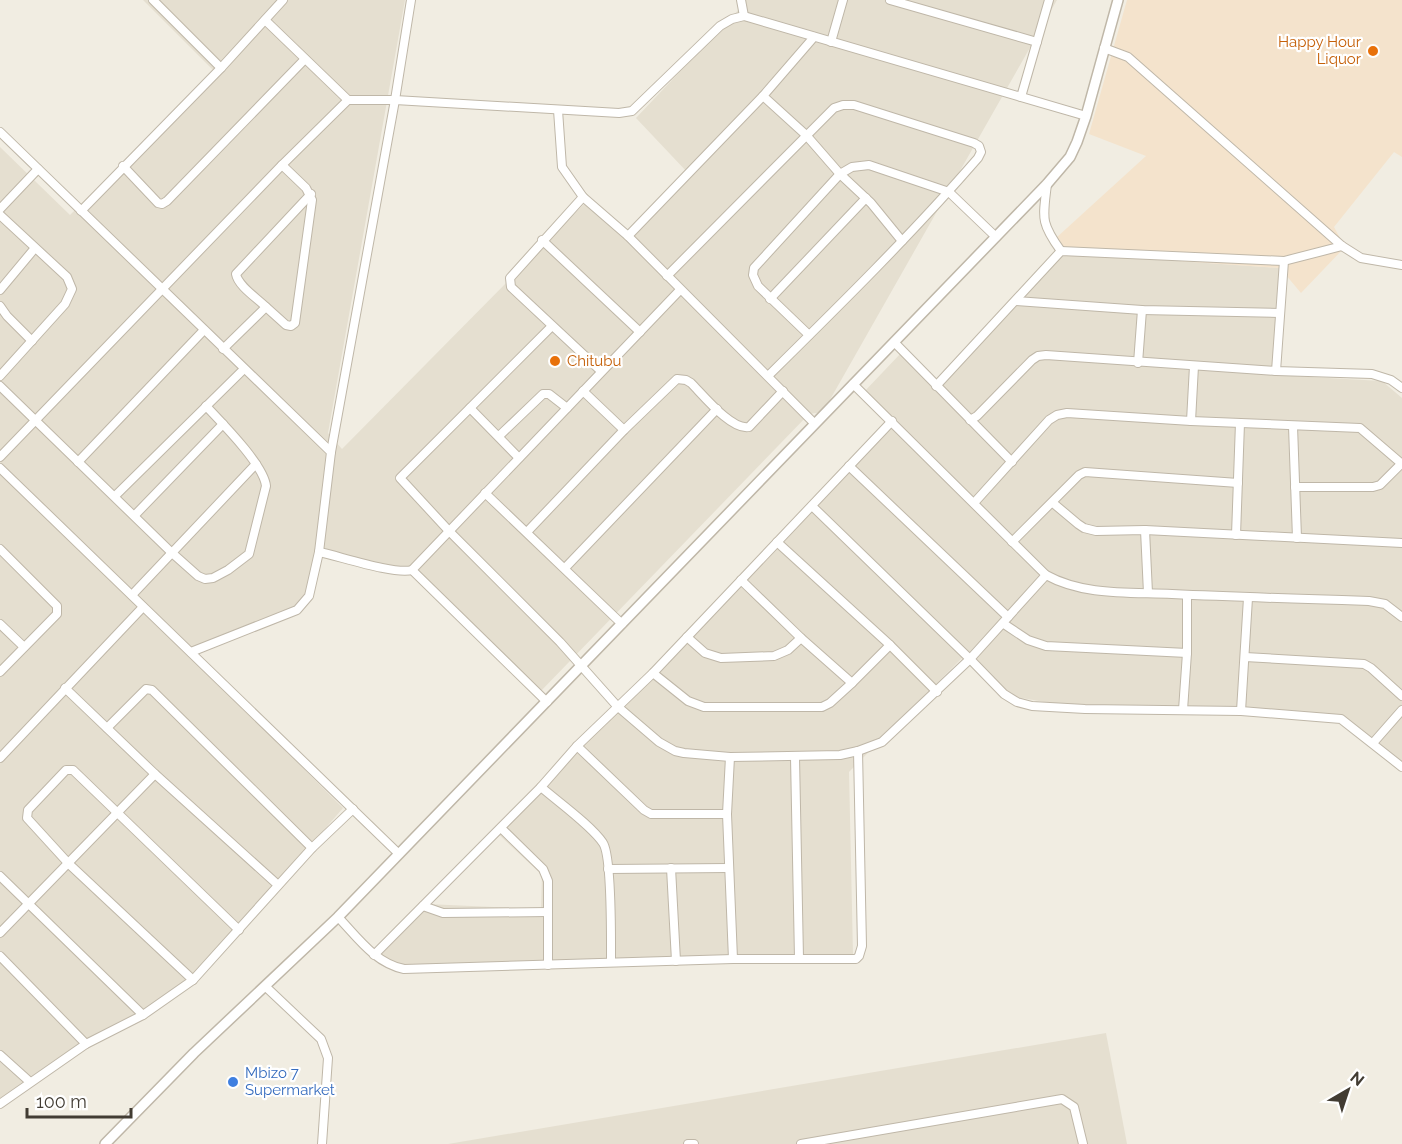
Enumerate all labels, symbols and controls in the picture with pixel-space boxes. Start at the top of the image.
place label: Happy Hour Liquor [1278,33,1362,68]
marker: Happy Hour Liquor [1366,44,1380,58]
place label: Chitubu [567,352,621,370]
marker: Chitubu [548,354,562,368]
north arrow [1318,1060,1378,1120]
place label: Mbizo 7 Supermarket [245,1064,335,1099]
text: N [1346,1068,1368,1090]
marker: Mbizo 7 Supermarket [226,1075,240,1089]
scale bar [27,1081,130,1119]
text: 100 m [36,1091,87,1112]

